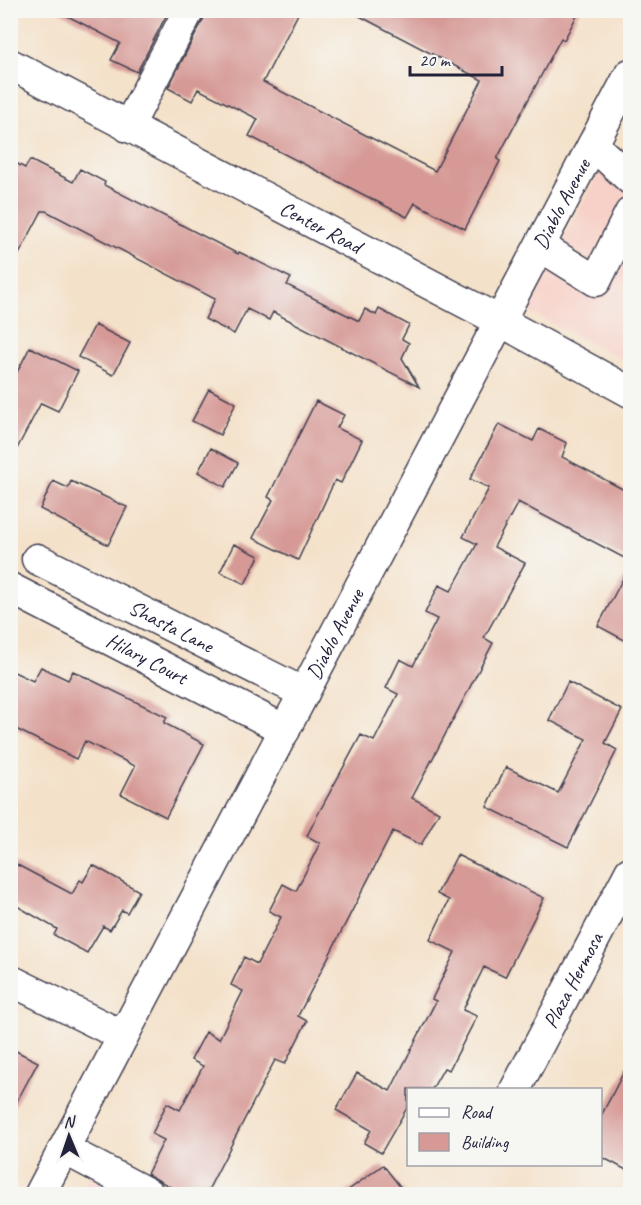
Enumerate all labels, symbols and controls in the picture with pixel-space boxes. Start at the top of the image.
scale bar [410,39,502,77]
text: 20 m [419,49,452,71]
street label: Diablo Avenue [527,153,597,254]
street label: Center Road [276,195,369,261]
street label: Diablo Avenue [301,583,370,684]
street label: Shasta Lane [125,594,220,659]
street label: Hilary Court [102,627,193,691]
street label: Plaza Hermosa [537,927,609,1033]
legend [407,1088,602,1166]
text: Road [461,1101,494,1123]
north arrow [39,1106,99,1166]
text: N [63,1112,77,1132]
text: Building [461,1131,510,1153]

